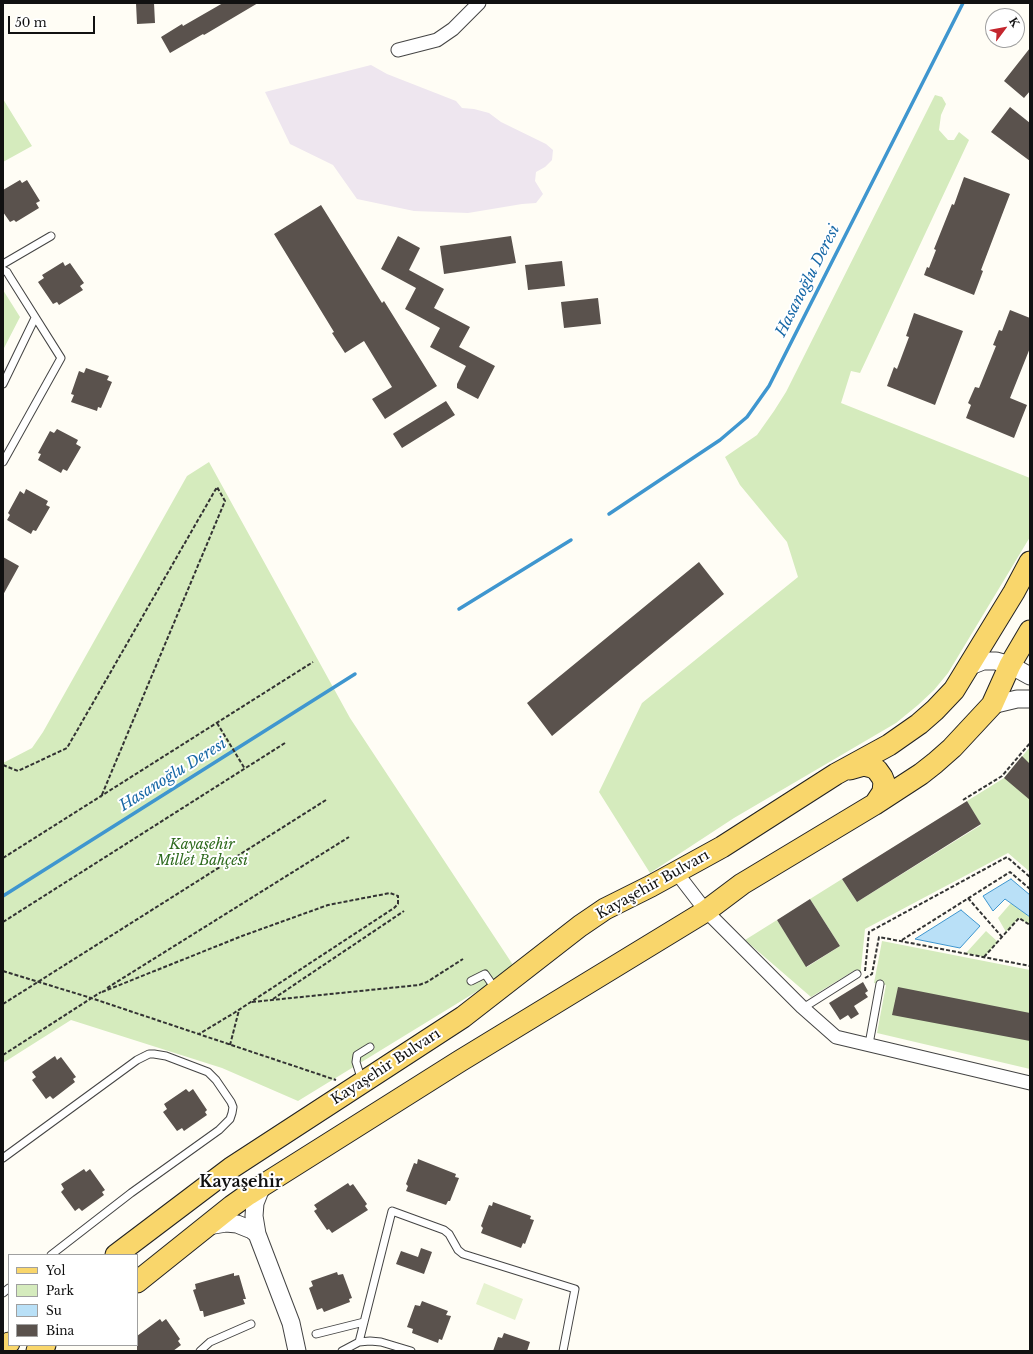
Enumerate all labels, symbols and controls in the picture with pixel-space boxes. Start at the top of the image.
scale bar [10,8,97,34]
north arrow [985,8,1025,48]
text: 50 m [15,15,47,30]
text: K [1006,15,1023,30]
water label: Hasanoğlu Deresi [772,222,844,340]
water label: Hasanoğlu Deresi [116,735,230,815]
park label: Kayaşehir Millet Bahçesi [156,837,248,870]
street label: Kayaşehir Bulvarı [594,847,712,923]
street label: Kayaşehir Bulvarı [328,1025,444,1109]
district label: Kayaşehir [199,1172,283,1192]
legend [8,1254,138,1346]
text: Yol [46,1263,65,1278]
text: Park [46,1283,74,1298]
text: Su [46,1303,62,1318]
text: Bina [46,1323,74,1338]

